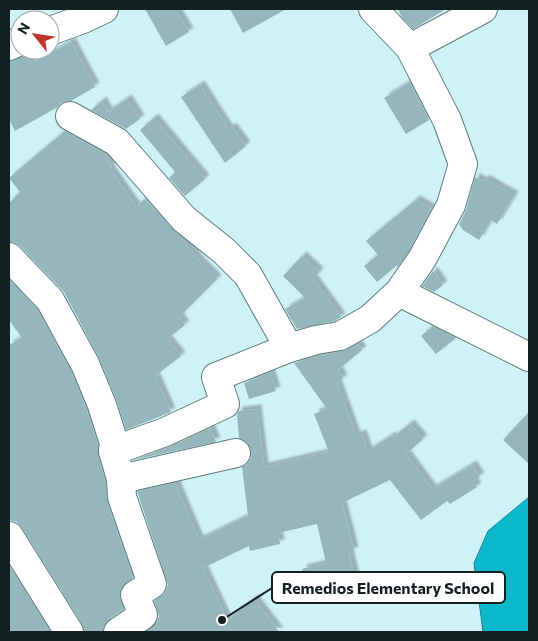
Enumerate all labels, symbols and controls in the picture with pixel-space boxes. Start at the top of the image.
north arrow [10,10,60,60]
text: N [13,19,33,37]
callout: Remedios Elementary School [272,572,505,603]
text: Remedios Elementary School [282,578,494,597]

